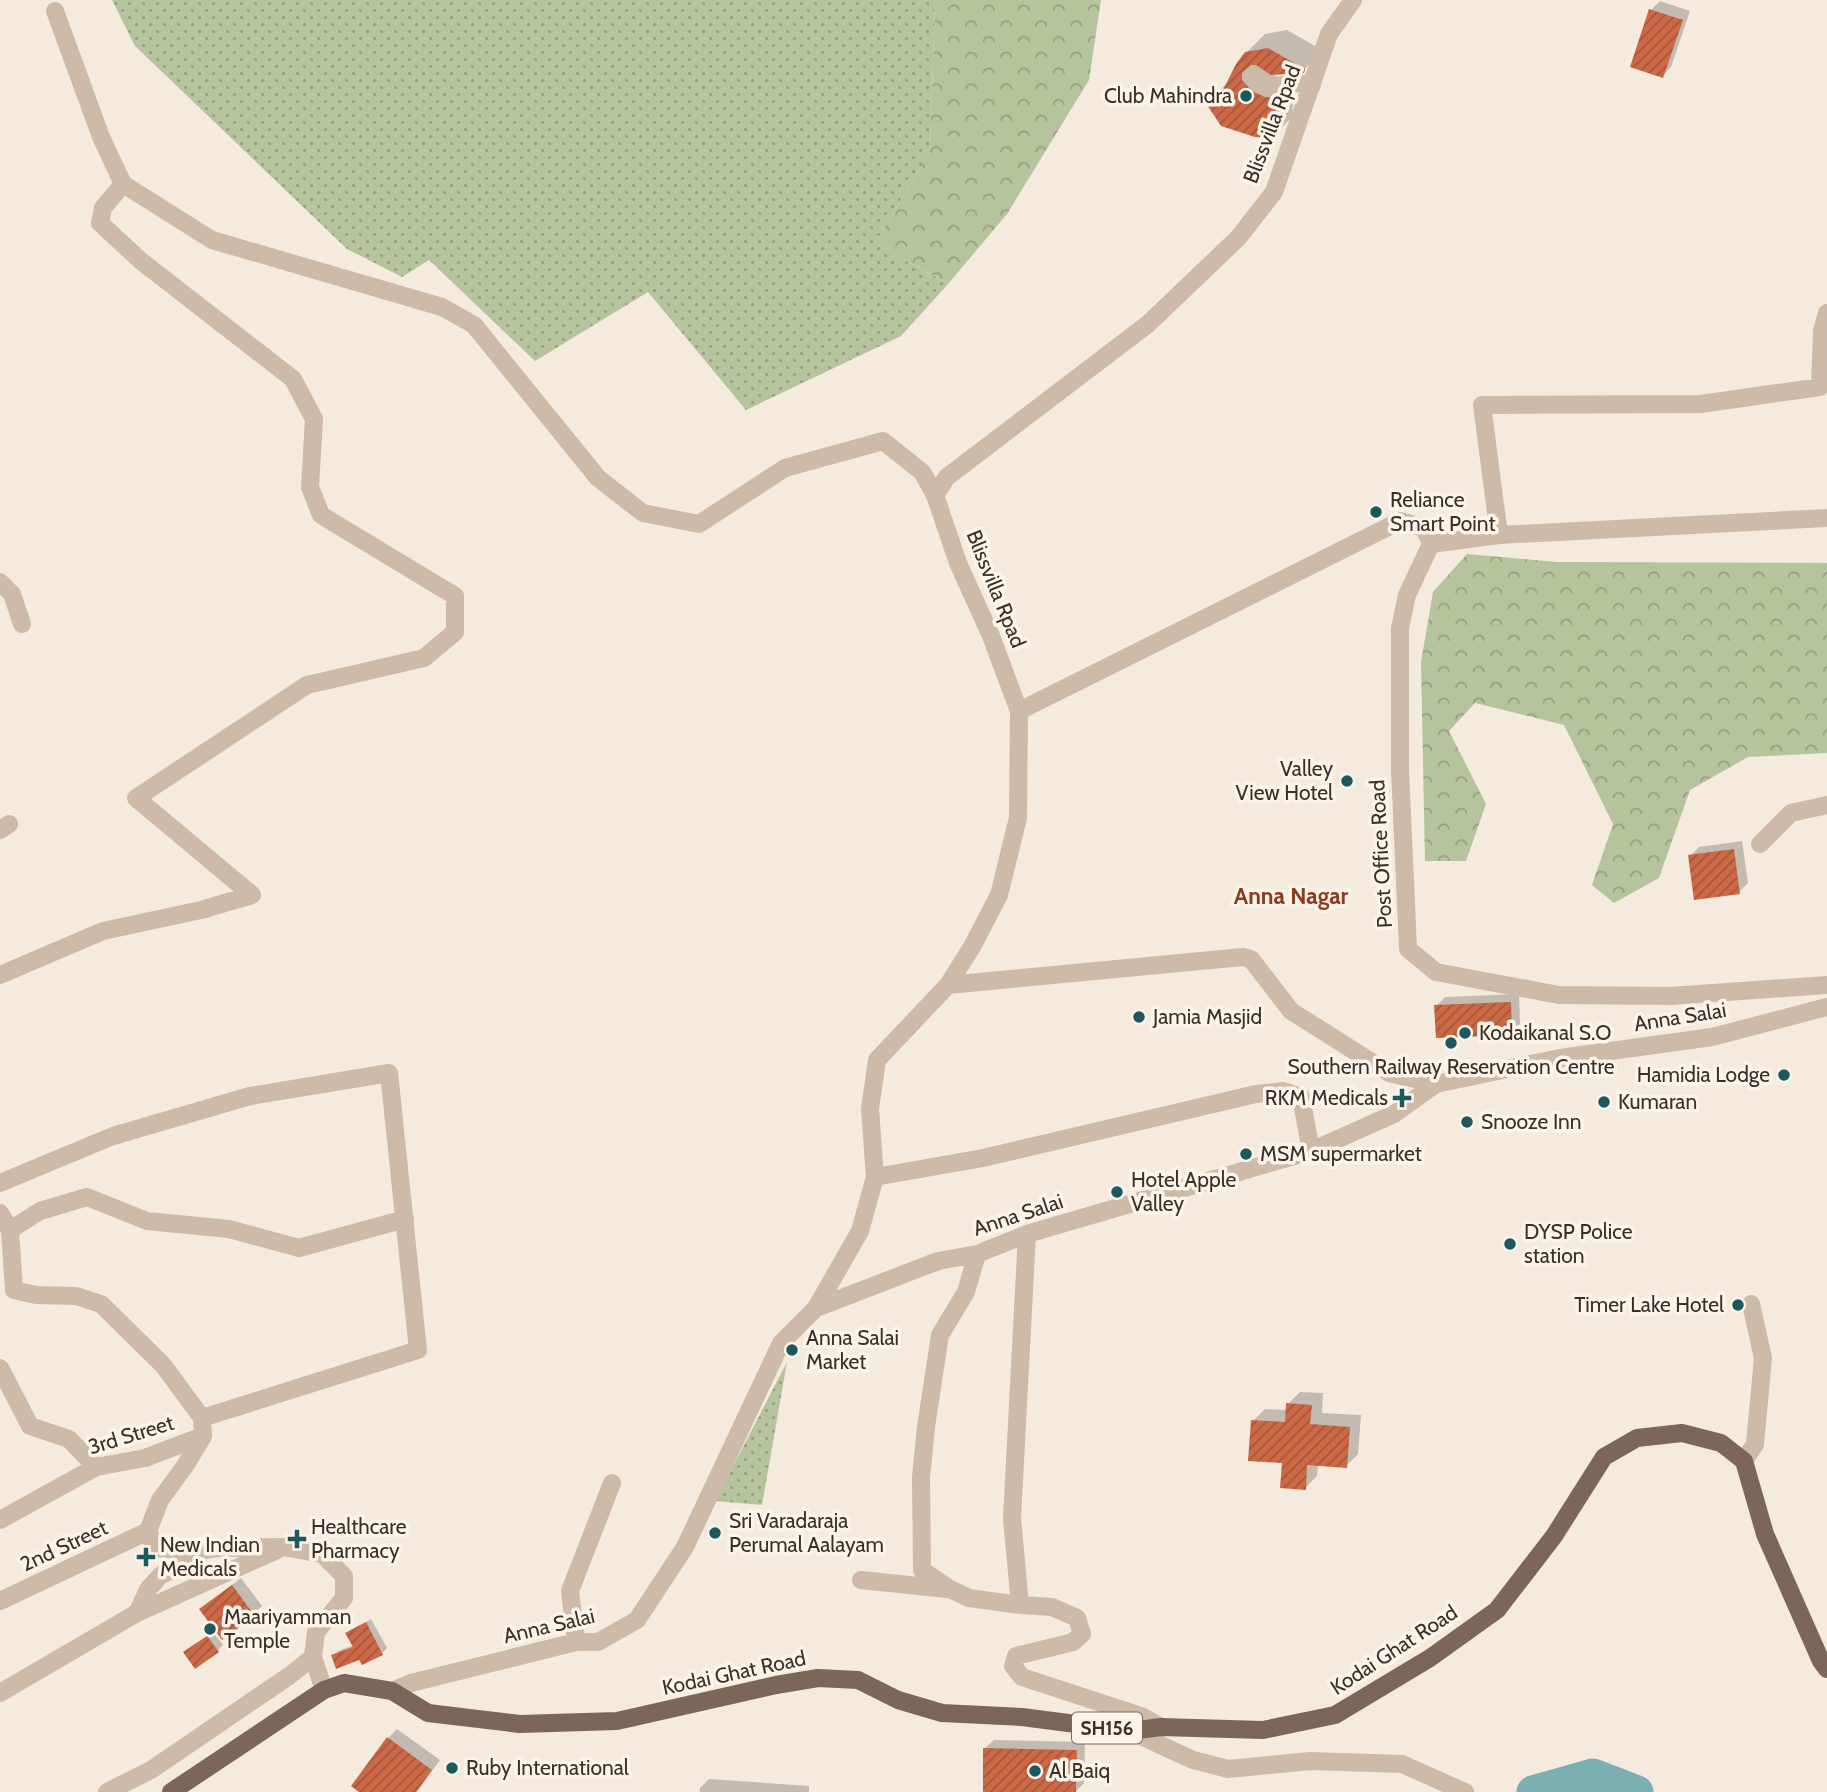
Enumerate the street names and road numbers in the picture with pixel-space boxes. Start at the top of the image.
street label: Blissvilla Rpad [1238,61,1306,186]
street label: Blissvilla Rpad [962,526,1031,651]
street label: Post Office Road [1364,779,1397,929]
street label: Anna Salai [1632,997,1728,1036]
street label: Anna Salai [970,1188,1066,1241]
street label: 3rd Street [85,1410,177,1459]
street label: 2nd Street [16,1515,111,1577]
street label: Kodai Ghat Road [1326,1599,1462,1700]
street label: Anna Salai [501,1603,597,1648]
street label: Kodai Ghat Road [660,1645,808,1700]
road number: SH156 [1072,1712,1142,1744]

